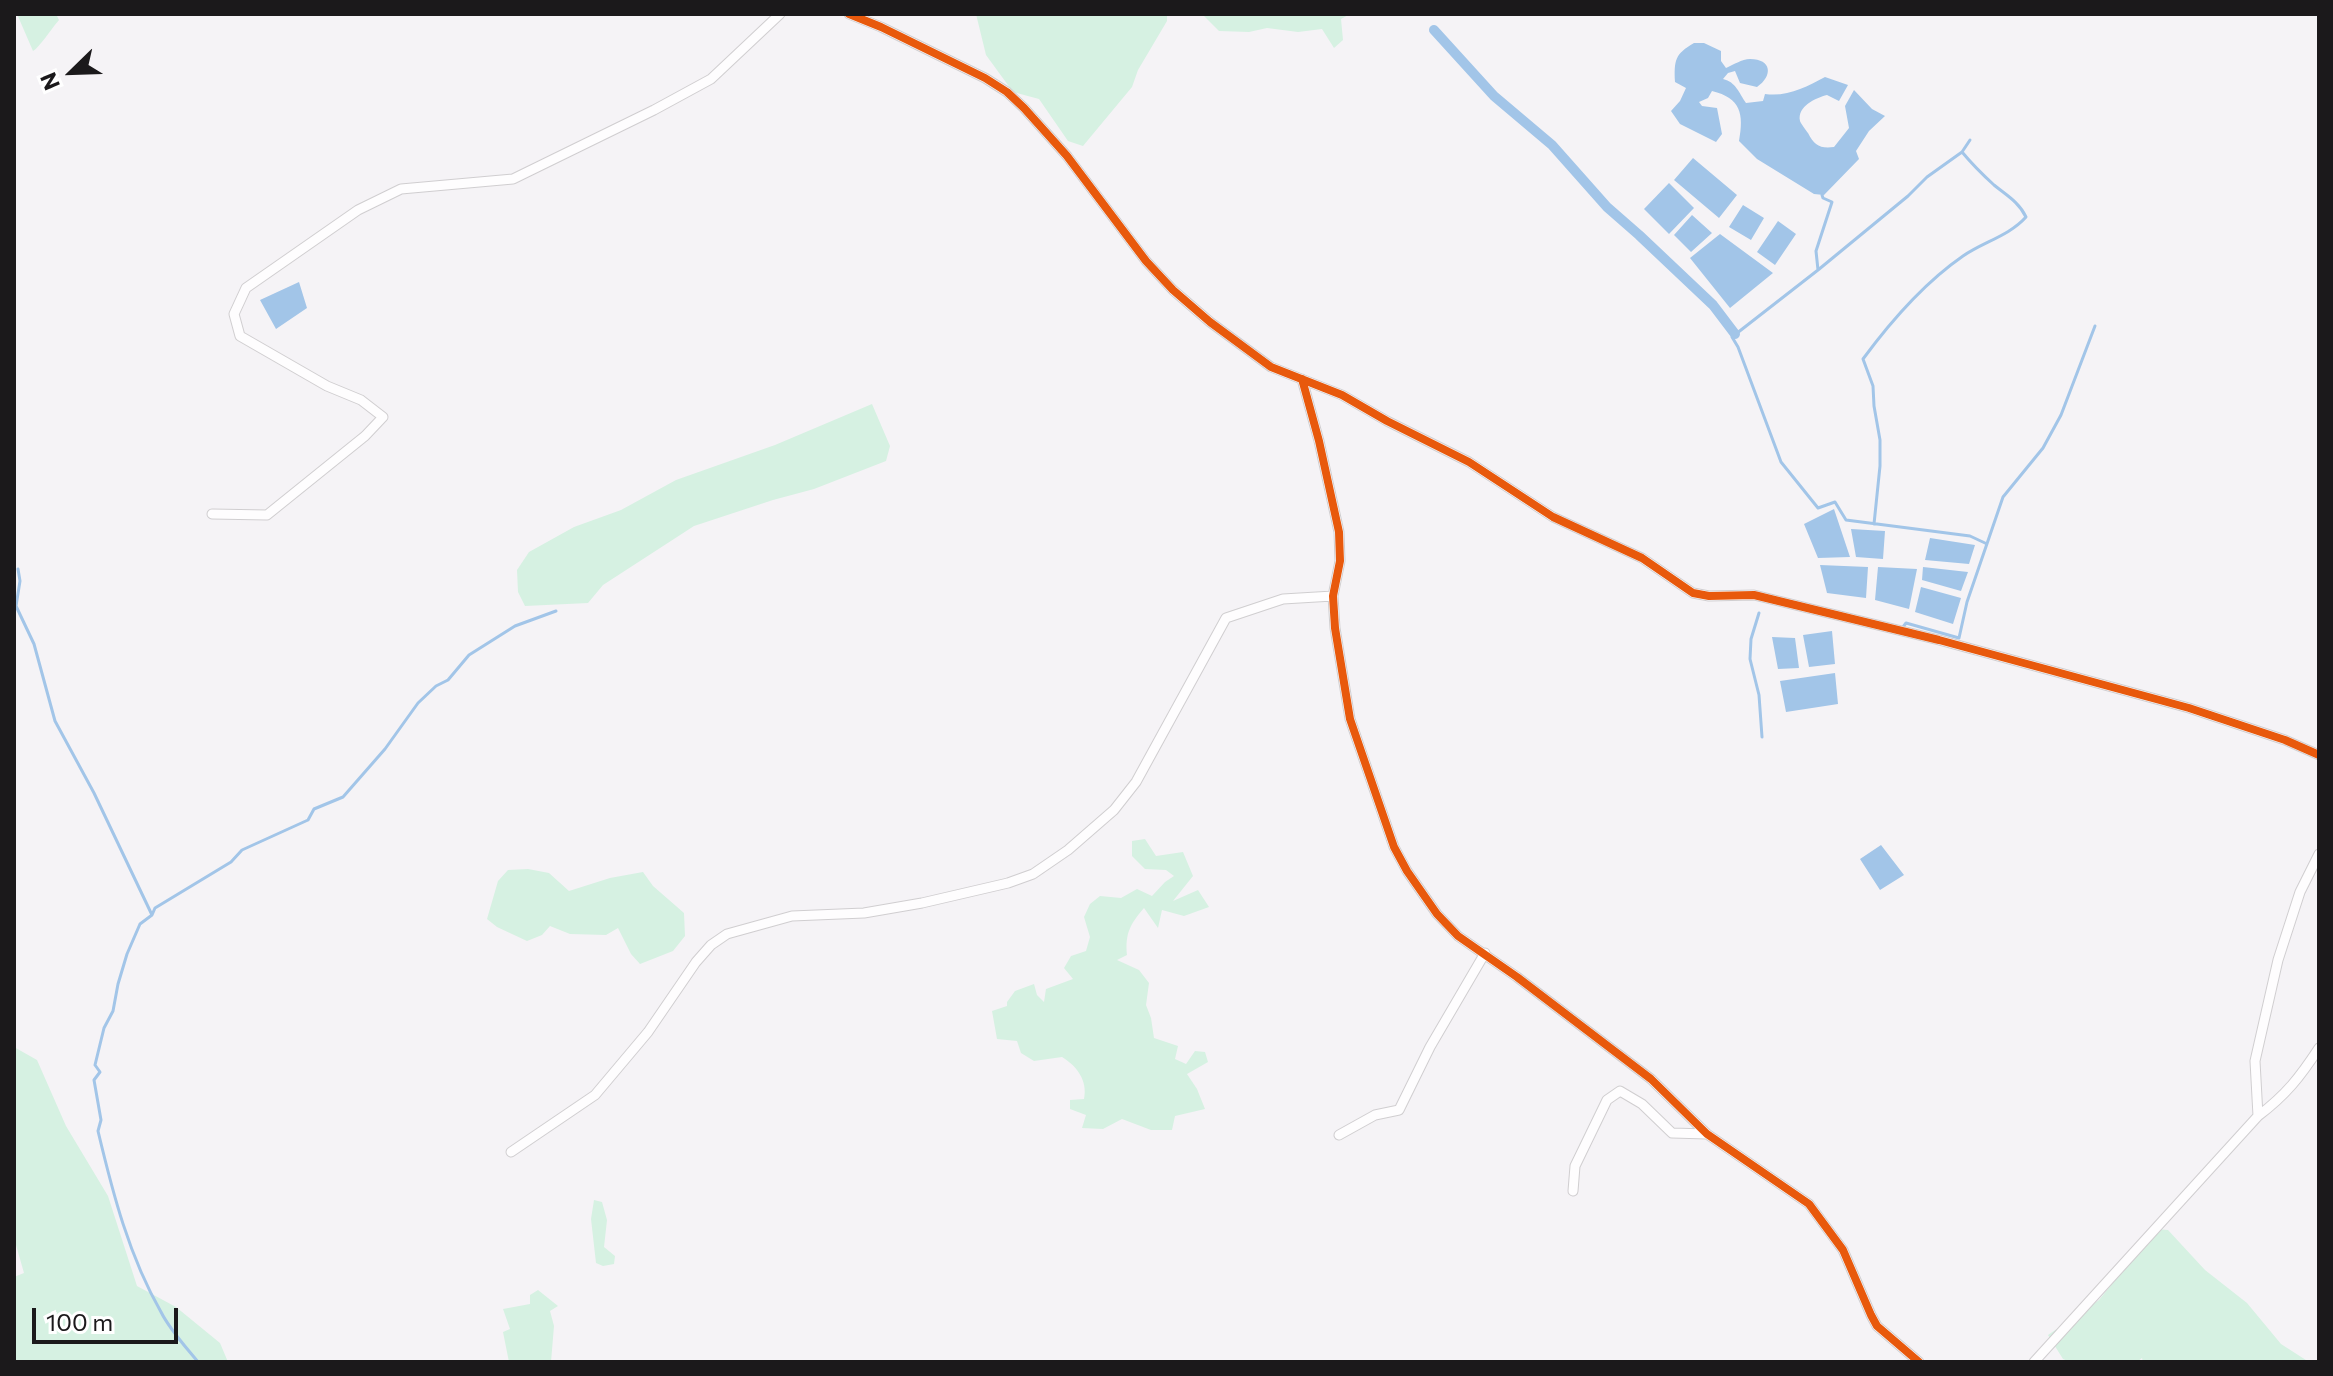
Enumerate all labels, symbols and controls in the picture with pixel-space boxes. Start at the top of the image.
north arrow [32,32,112,112]
text: N [34,69,65,94]
scale bar [36,1292,182,1342]
text: 100 m [46,1307,113,1336]

